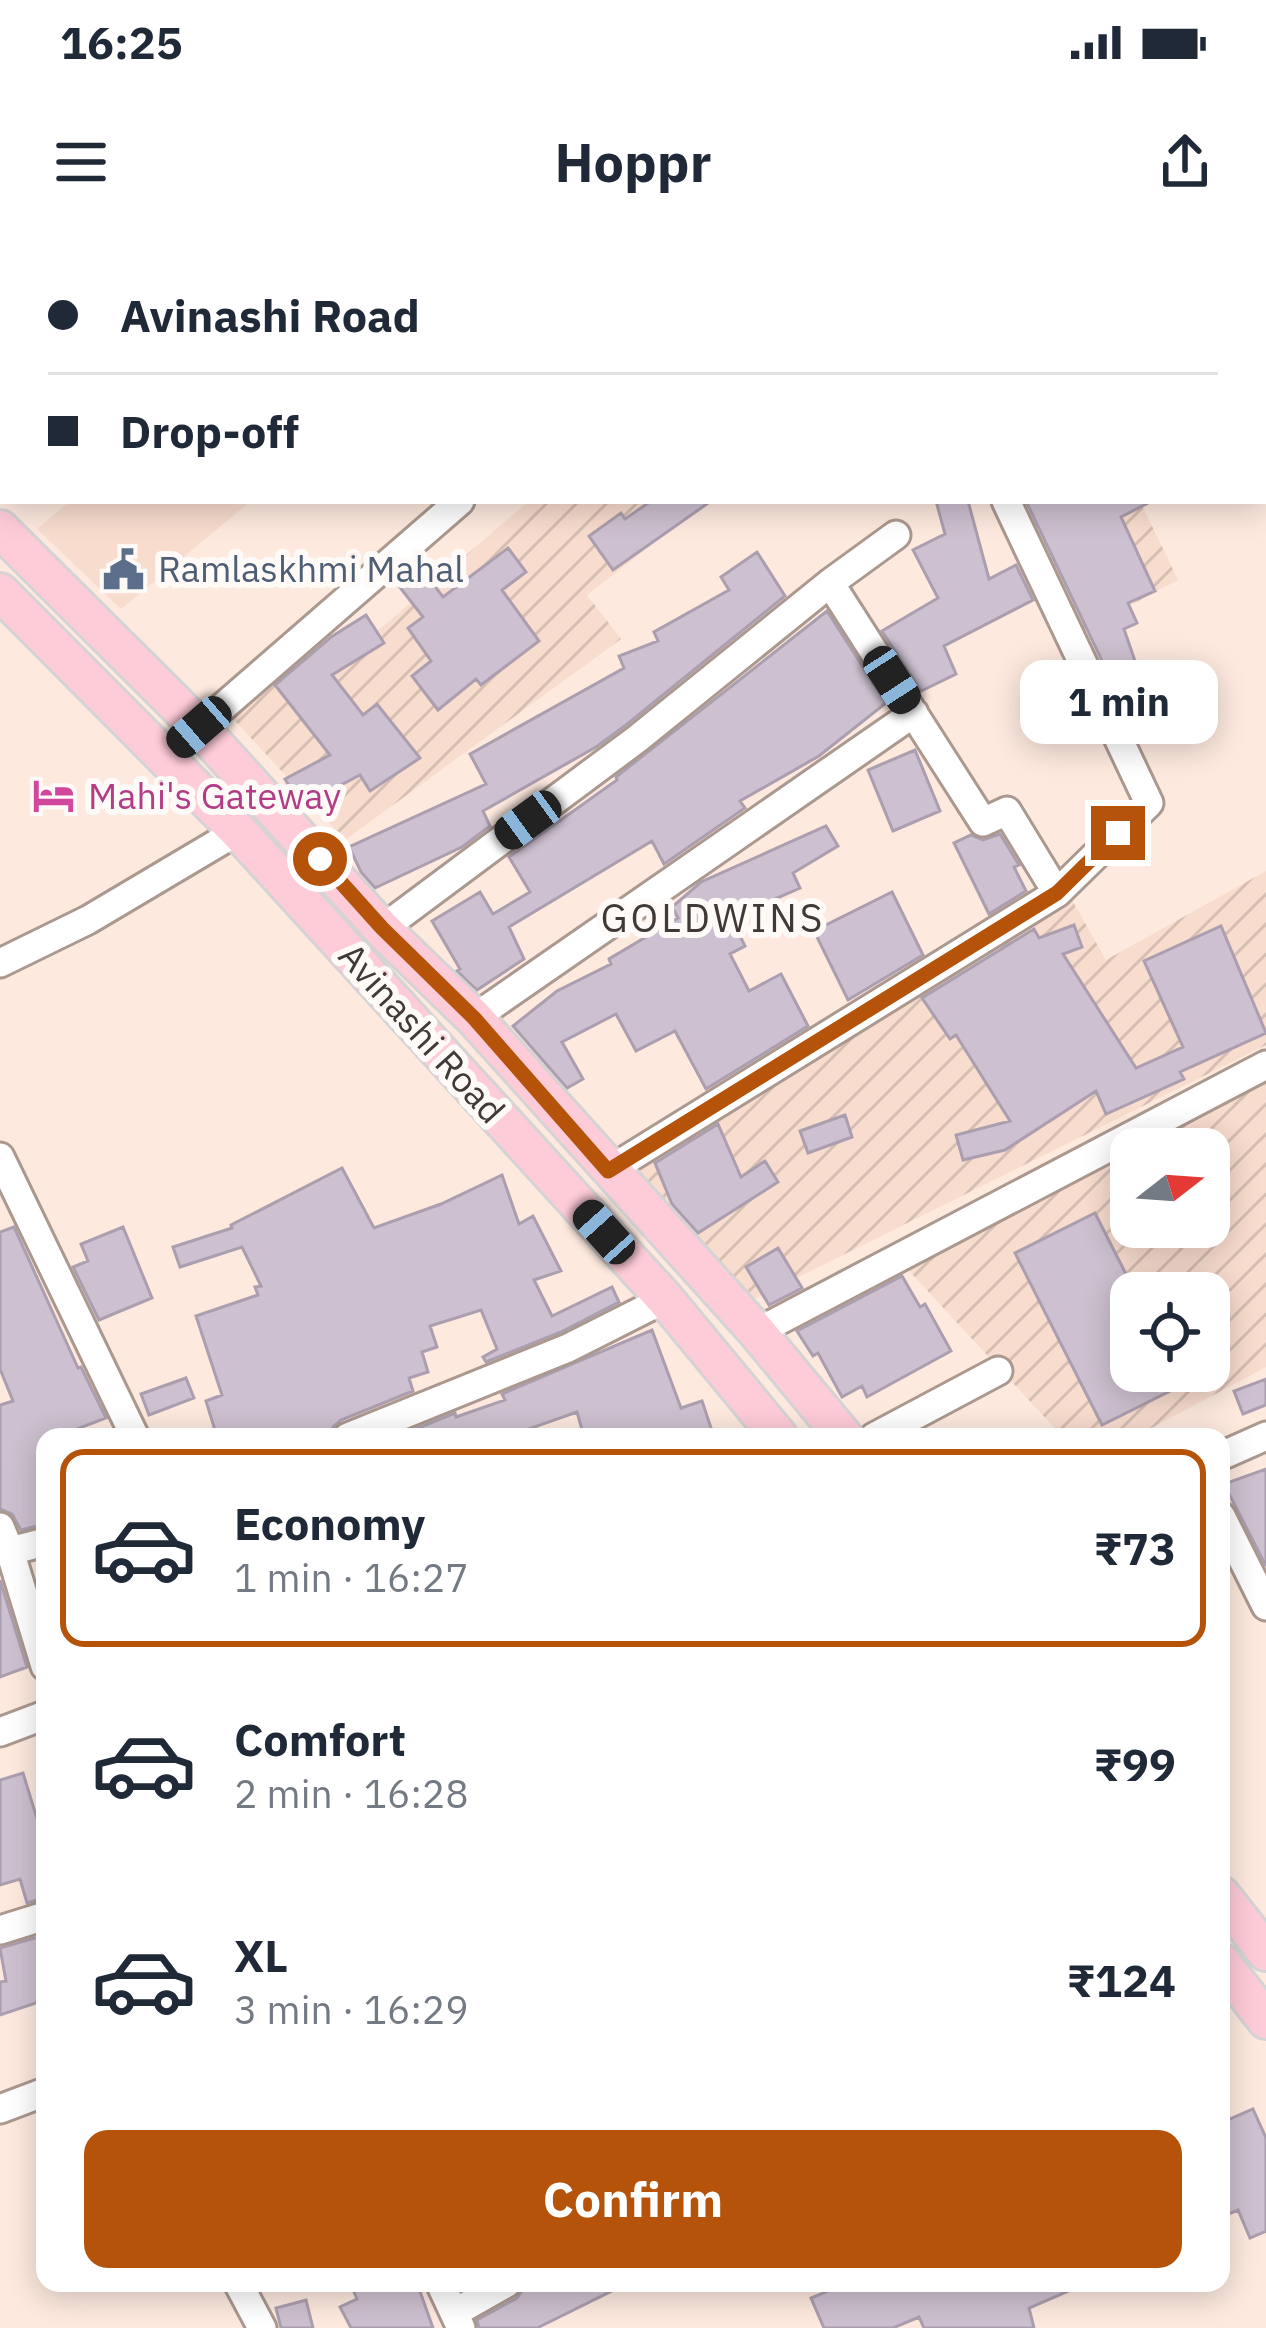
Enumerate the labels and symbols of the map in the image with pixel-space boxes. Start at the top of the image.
place label: Ramlaskhmi Mahal [158,545,464,592]
public building icon: Ramlaskhmi Mahal [101,546,147,592]
car [857,640,927,720]
callout: 1 min [1019,659,1217,743]
car [160,690,238,764]
place label: Mahi's Gateway [88,772,341,819]
hotel icon: Mahi's Gateway [31,773,77,819]
car [488,784,568,856]
route end [1091,806,1145,860]
route start [293,832,347,886]
district label: GOLDWINS [600,892,826,943]
street label: Avinashi Road [329,933,516,1133]
north arrow [1110,1128,1230,1248]
car [567,1193,641,1271]

